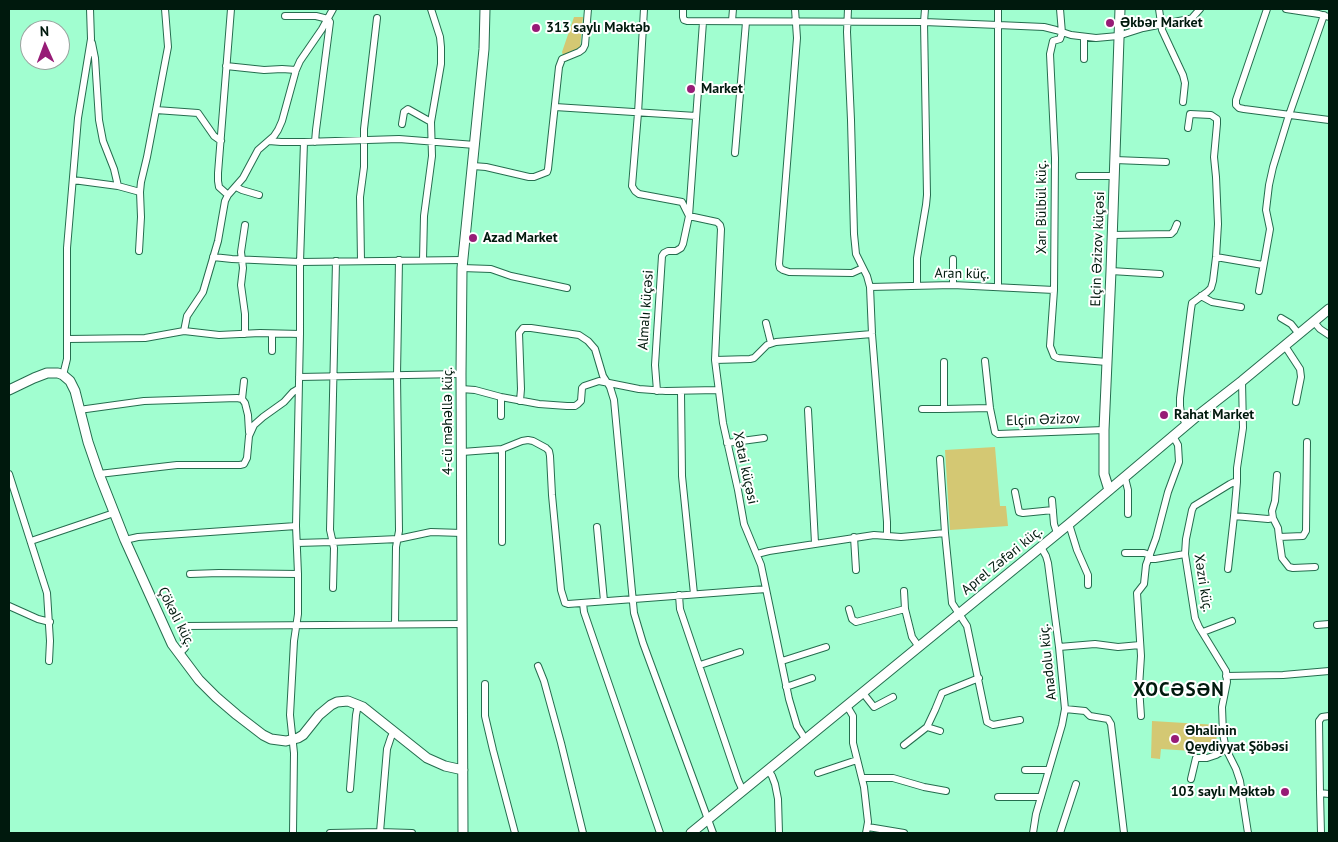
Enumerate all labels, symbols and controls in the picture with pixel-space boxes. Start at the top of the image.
place label: Əkbər Market [1120,15,1203,31]
marker: Əkbər Market [1104,17,1116,29]
north arrow [20,20,70,70]
place label: 313 saylı Məktəb [546,20,650,36]
text: N [40,22,49,40]
marker: 313 saylı Məktəb [530,22,542,34]
place label: Market [701,81,743,97]
marker: Market [685,83,697,95]
street label: Xarı Bülbül küç. [1034,160,1050,254]
street label: Elçin Əzizov küçəsi [1088,191,1108,307]
place label: Azad Market [483,230,558,246]
marker: Azad Market [467,232,479,244]
street label: Aran küç. [934,265,990,283]
street label: Almalı küçəsi [635,269,657,351]
street label: 4-cü məhəllə küç. [440,367,456,475]
place label: Rahat Market [1174,407,1254,423]
marker: Rahat Market [1158,409,1170,421]
street label: Elçin Əzizov [1006,410,1080,430]
street label: Xətai küçəsi [729,430,761,506]
street label: Aprel Zəfəri küç. [958,523,1046,599]
street label: Xəzri küç. [1190,553,1216,613]
street label: Çökəli küç. [154,584,198,650]
street label: Anadolu küç. [1036,623,1060,701]
district label: XOCƏSƏN [1132,680,1226,702]
place label: Əhalinin Qeydiyyat Şöbəsi [1185,723,1289,756]
marker: Əhalinin Qeydiyyat Şöbəsi [1169,733,1181,745]
place label: 103 saylı Məktəb [1171,784,1275,800]
marker: 103 saylı Məktəb [1279,786,1291,798]

